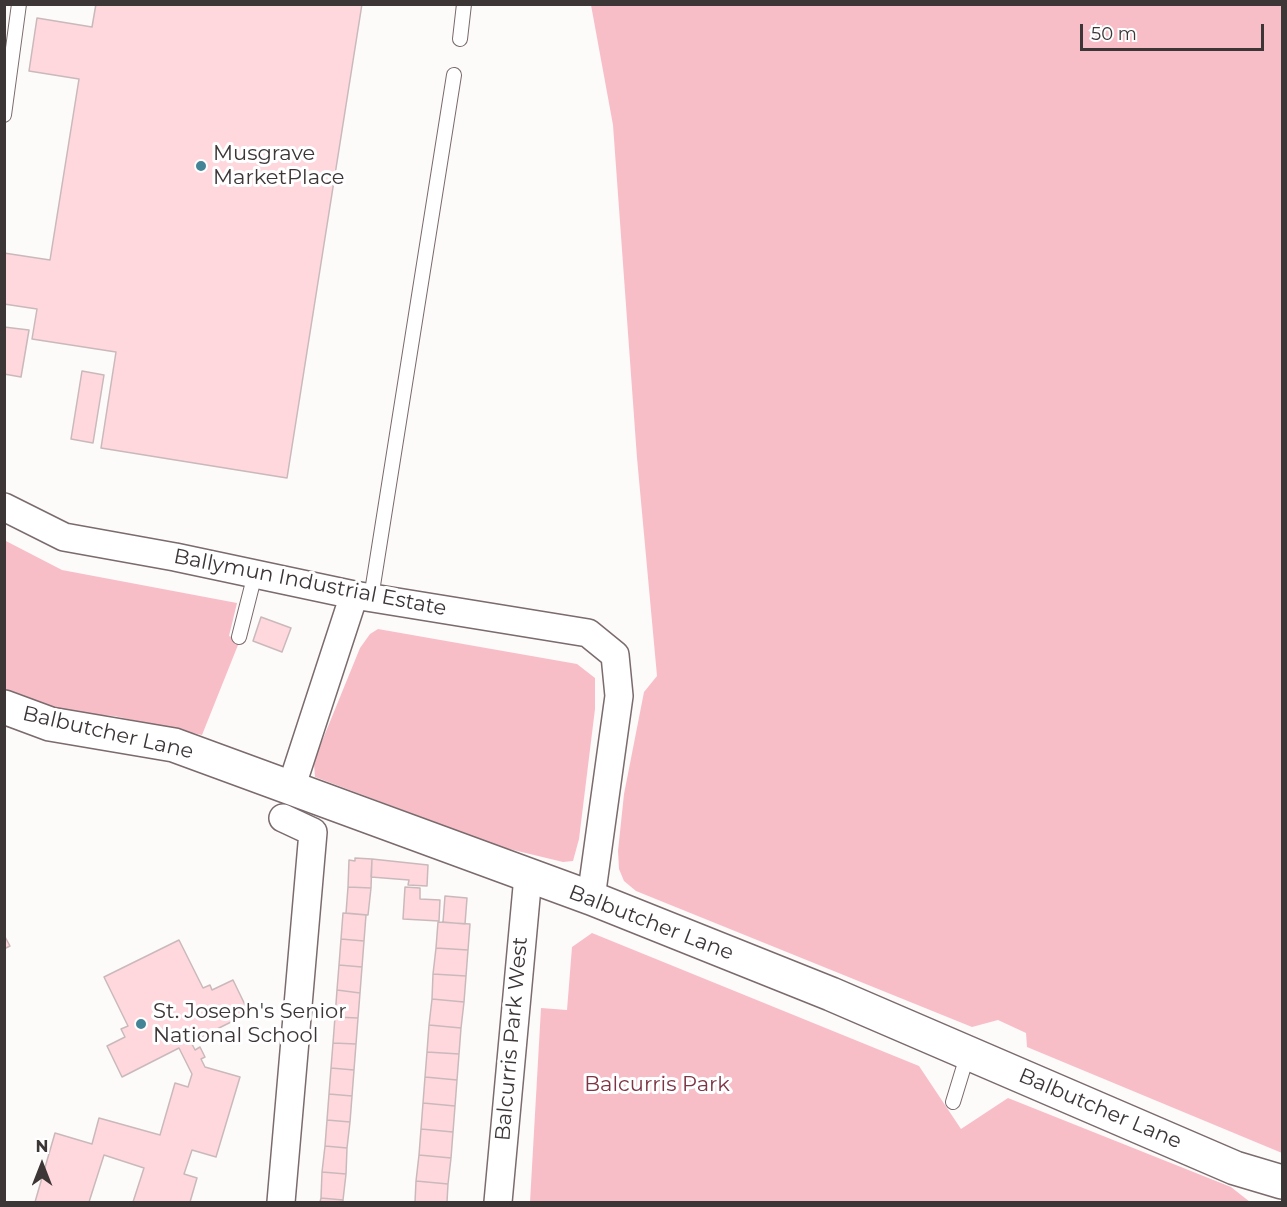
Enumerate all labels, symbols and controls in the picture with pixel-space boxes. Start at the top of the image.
scale bar [1083,12,1268,50]
text: 50 m [1091,23,1137,45]
place label: Musgrave MarketPlace [213,141,344,191]
marker: Musgrave MarketPlace [194,159,208,173]
street label: Ballymun Industrial Estate [171,544,449,622]
street label: Balbutcher Lane [20,701,196,765]
street label: Balbutcher Lane [565,880,737,966]
street label: Balcurris Park West [491,936,533,1142]
place label: St. Joseph's Senior National School [153,999,347,1049]
marker: St. Joseph's Senior National School [134,1017,148,1031]
street label: Balbutcher Lane [1015,1063,1185,1155]
park label: Balcurris Park [584,1072,730,1098]
north arrow [12,1135,72,1195]
text: N [36,1137,48,1156]

